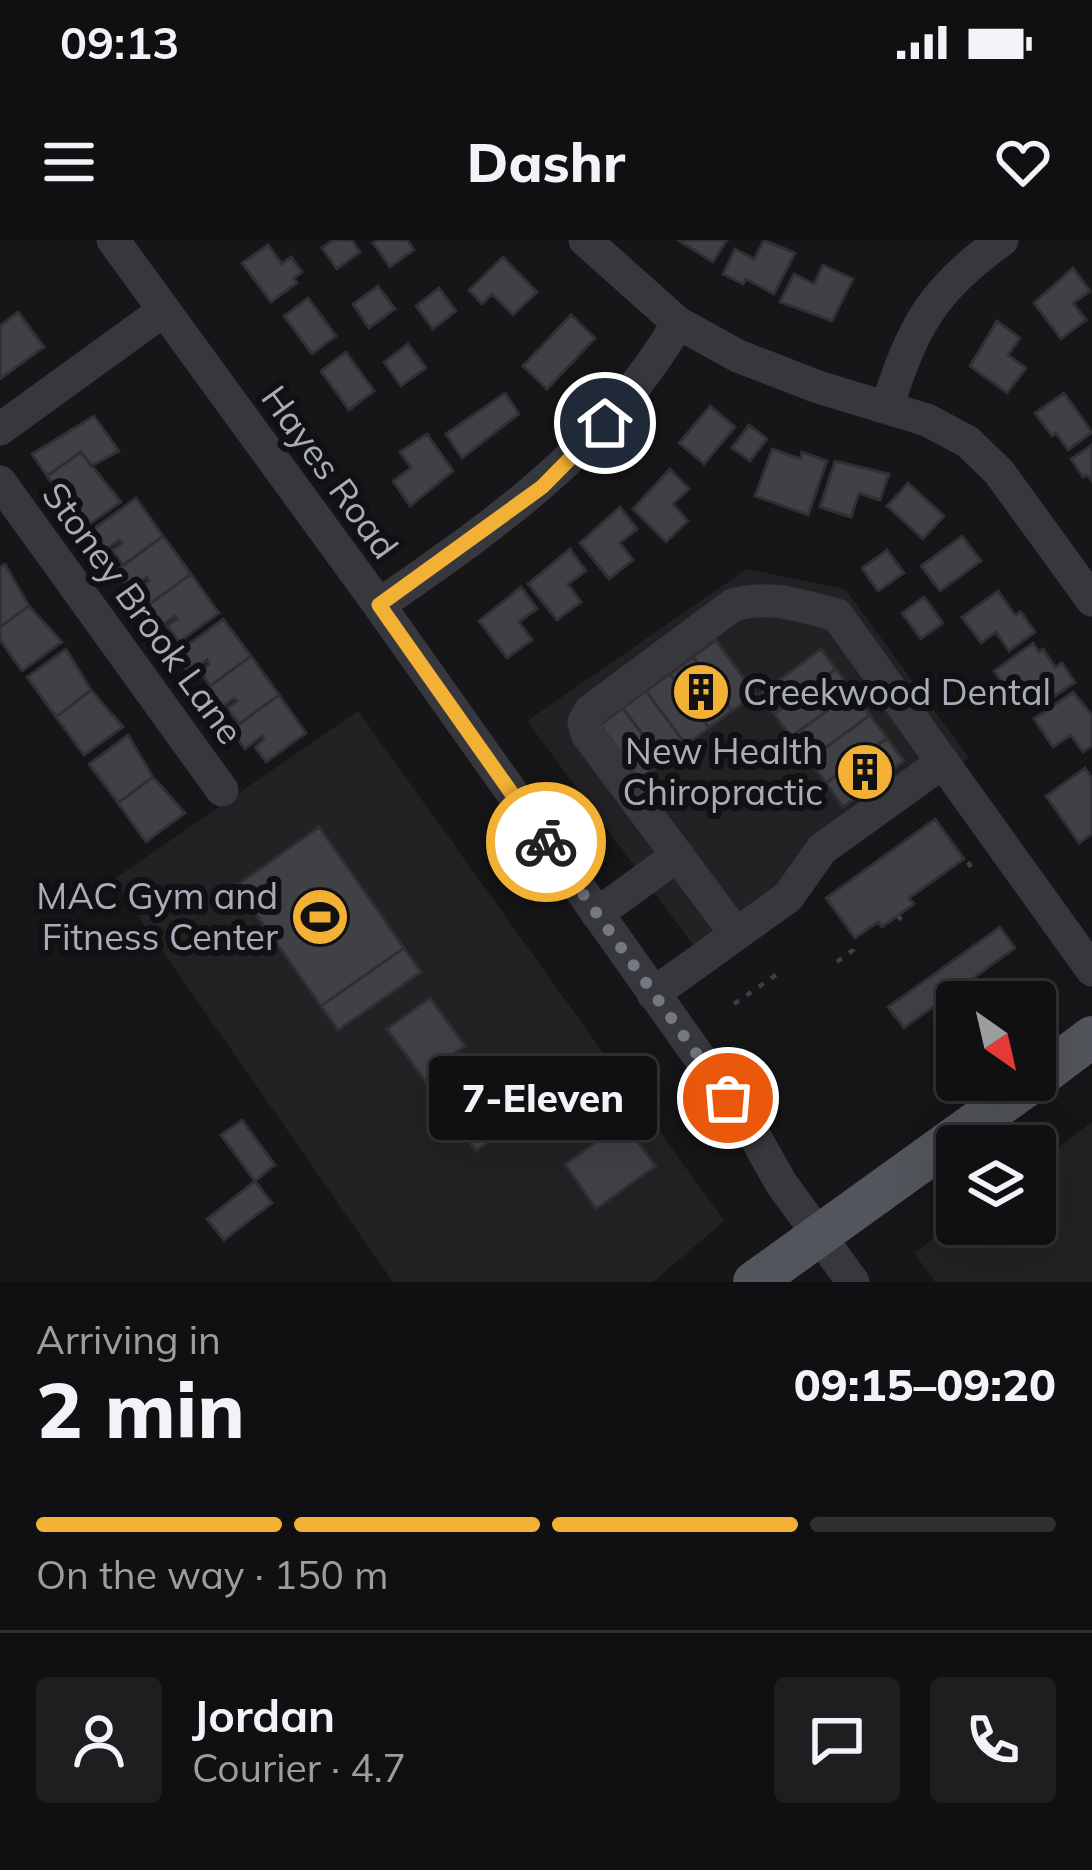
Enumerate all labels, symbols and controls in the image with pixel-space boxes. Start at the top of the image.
text: 09:13 [60,14,179,70]
text: Dashr [467,128,625,196]
icon: menu [36,129,102,195]
icon: heart [990,129,1056,195]
pin [554,372,656,474]
street label: Hayes Road [253,376,408,567]
icon: home [572,390,638,456]
street label: Stoney Brook Lane [33,473,253,752]
building icon: Creekwood Dental [670,661,732,723]
place label: Creekwood Dental [743,669,1051,714]
place label: New Health Chiropractic [622,728,823,814]
building icon: New Health Chiropractic [834,741,896,803]
courier [486,782,606,902]
icon: bike [513,809,579,875]
place label: MAC Gym and Fitness Center [36,873,278,959]
sports icon: MAC Gym and Fitness Center [289,886,351,948]
north arrow [936,981,1056,1101]
map controls [936,981,1056,1245]
pin [677,1047,779,1149]
callout: 7-Eleven [428,1056,656,1140]
icon: bag [695,1065,761,1131]
text: 7-Eleven [462,1073,624,1122]
button: layers [936,1125,1056,1245]
text: Arriving in [36,1315,221,1364]
text: 09:15–09:20 [794,1356,1056,1412]
text: 2 min [36,1360,245,1458]
text: On the way · 150 m [36,1550,388,1599]
button: person [36,1677,162,1803]
button: chat [774,1677,900,1803]
button: phone [930,1677,1056,1803]
text: Jordan [192,1687,335,1743]
text: Courier · 4.7 [192,1743,406,1792]

